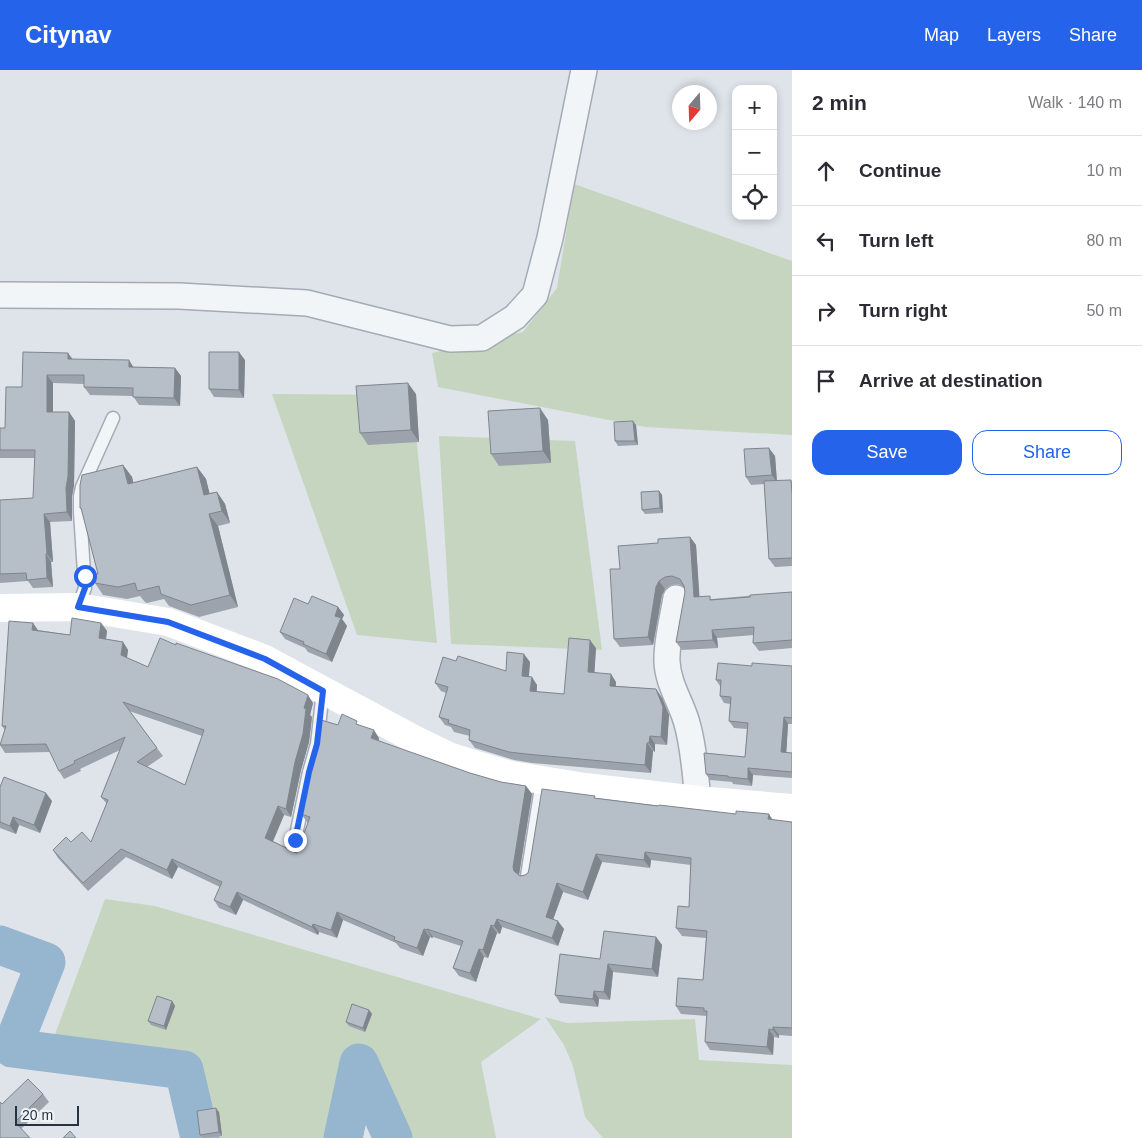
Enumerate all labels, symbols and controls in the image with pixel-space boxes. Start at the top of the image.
text: Citynav [25,21,112,48]
text: Map [924,25,959,45]
text: Layers [987,25,1041,45]
text: Share [1069,25,1117,45]
north arrow [672,85,717,130]
map controls [732,85,777,220]
button: + [732,85,777,130]
text: 2 min [812,91,867,114]
text: Walk · 140 m [1028,94,1122,111]
button: − [732,130,777,175]
icon: ahead [812,157,840,185]
text: Continue [859,160,941,181]
text: 10 m [1086,162,1122,179]
button: locate [732,175,777,220]
icon: left [812,227,840,255]
text: Turn left [859,230,934,251]
text: 80 m [1086,232,1122,249]
icon: right [812,297,840,325]
text: Turn right [859,300,947,321]
text: 50 m [1086,302,1122,319]
icon: arrive [812,367,840,395]
text: Arrive at destination [859,370,1043,391]
button: Save [812,430,962,475]
button: Share [972,430,1122,475]
route start [74,565,97,588]
route end [284,829,307,852]
scale bar [15,1103,79,1126]
text: 20 m [22,1107,53,1123]

